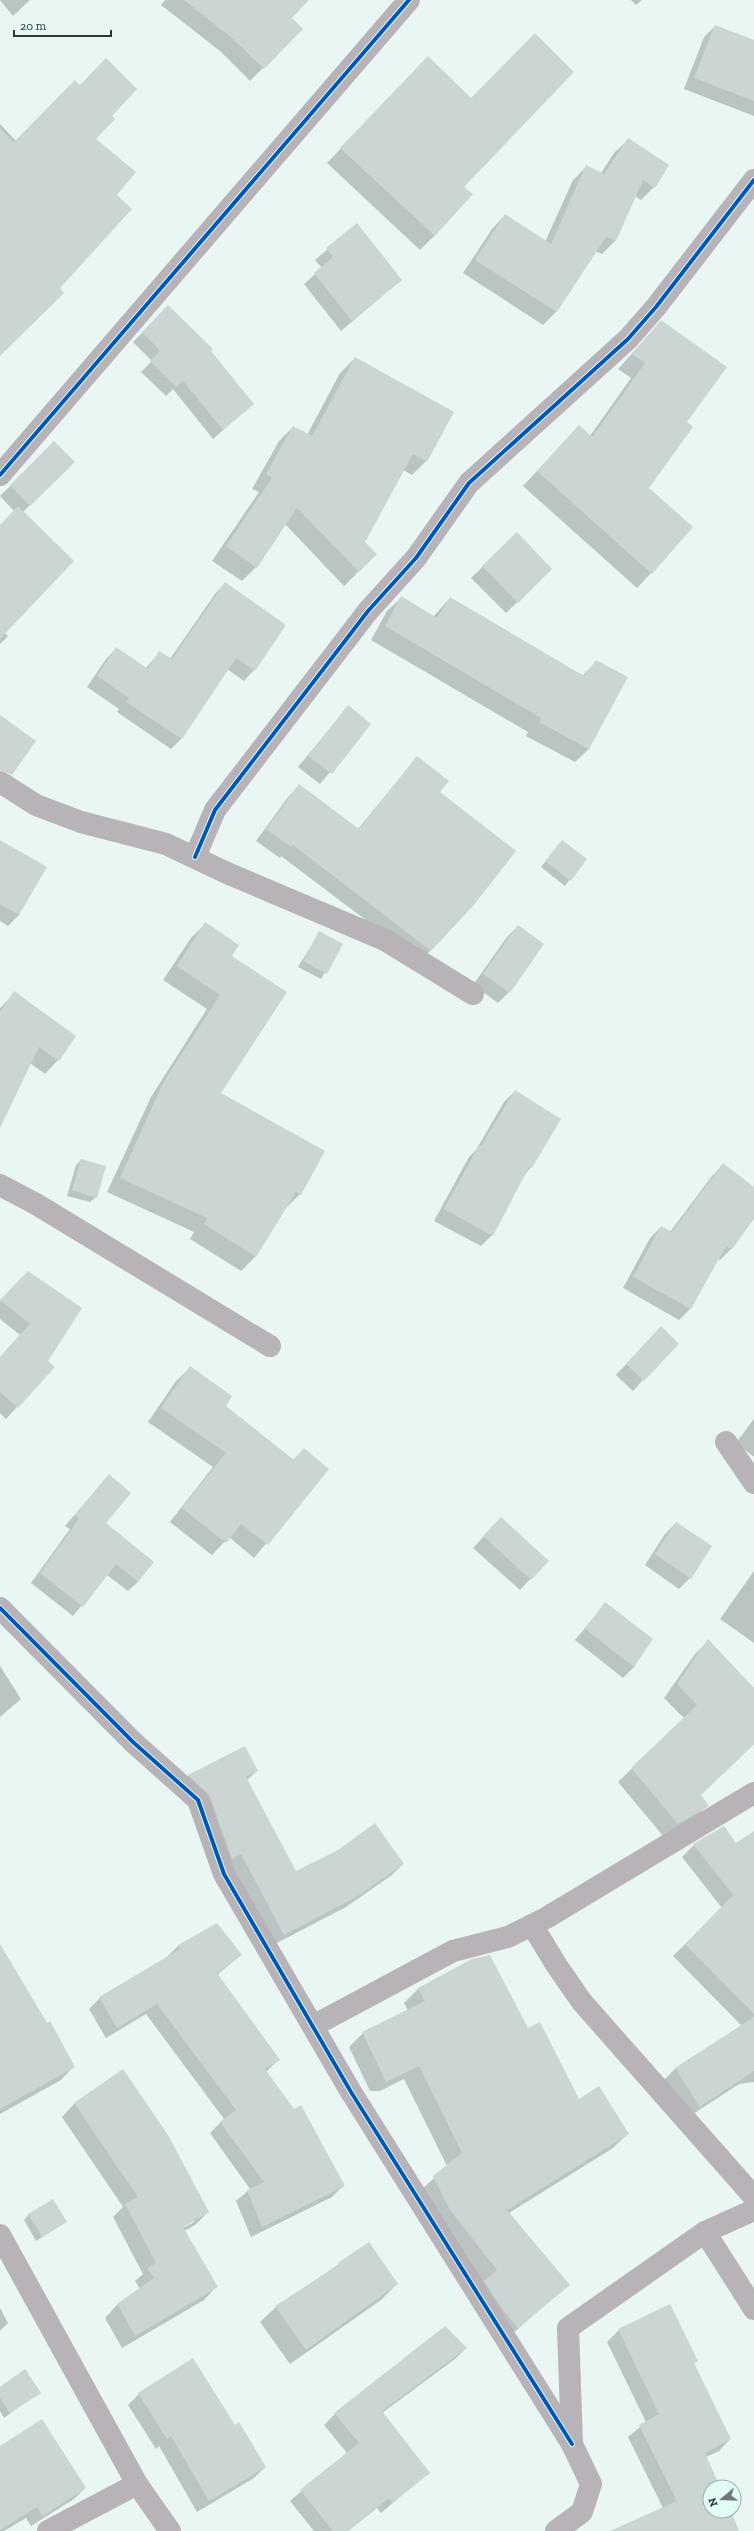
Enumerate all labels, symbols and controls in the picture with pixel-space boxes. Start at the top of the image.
scale bar [14,12,111,38]
text: 20 m [20,19,47,33]
north arrow [702,2479,742,2519]
text: N [705,2495,721,2508]

